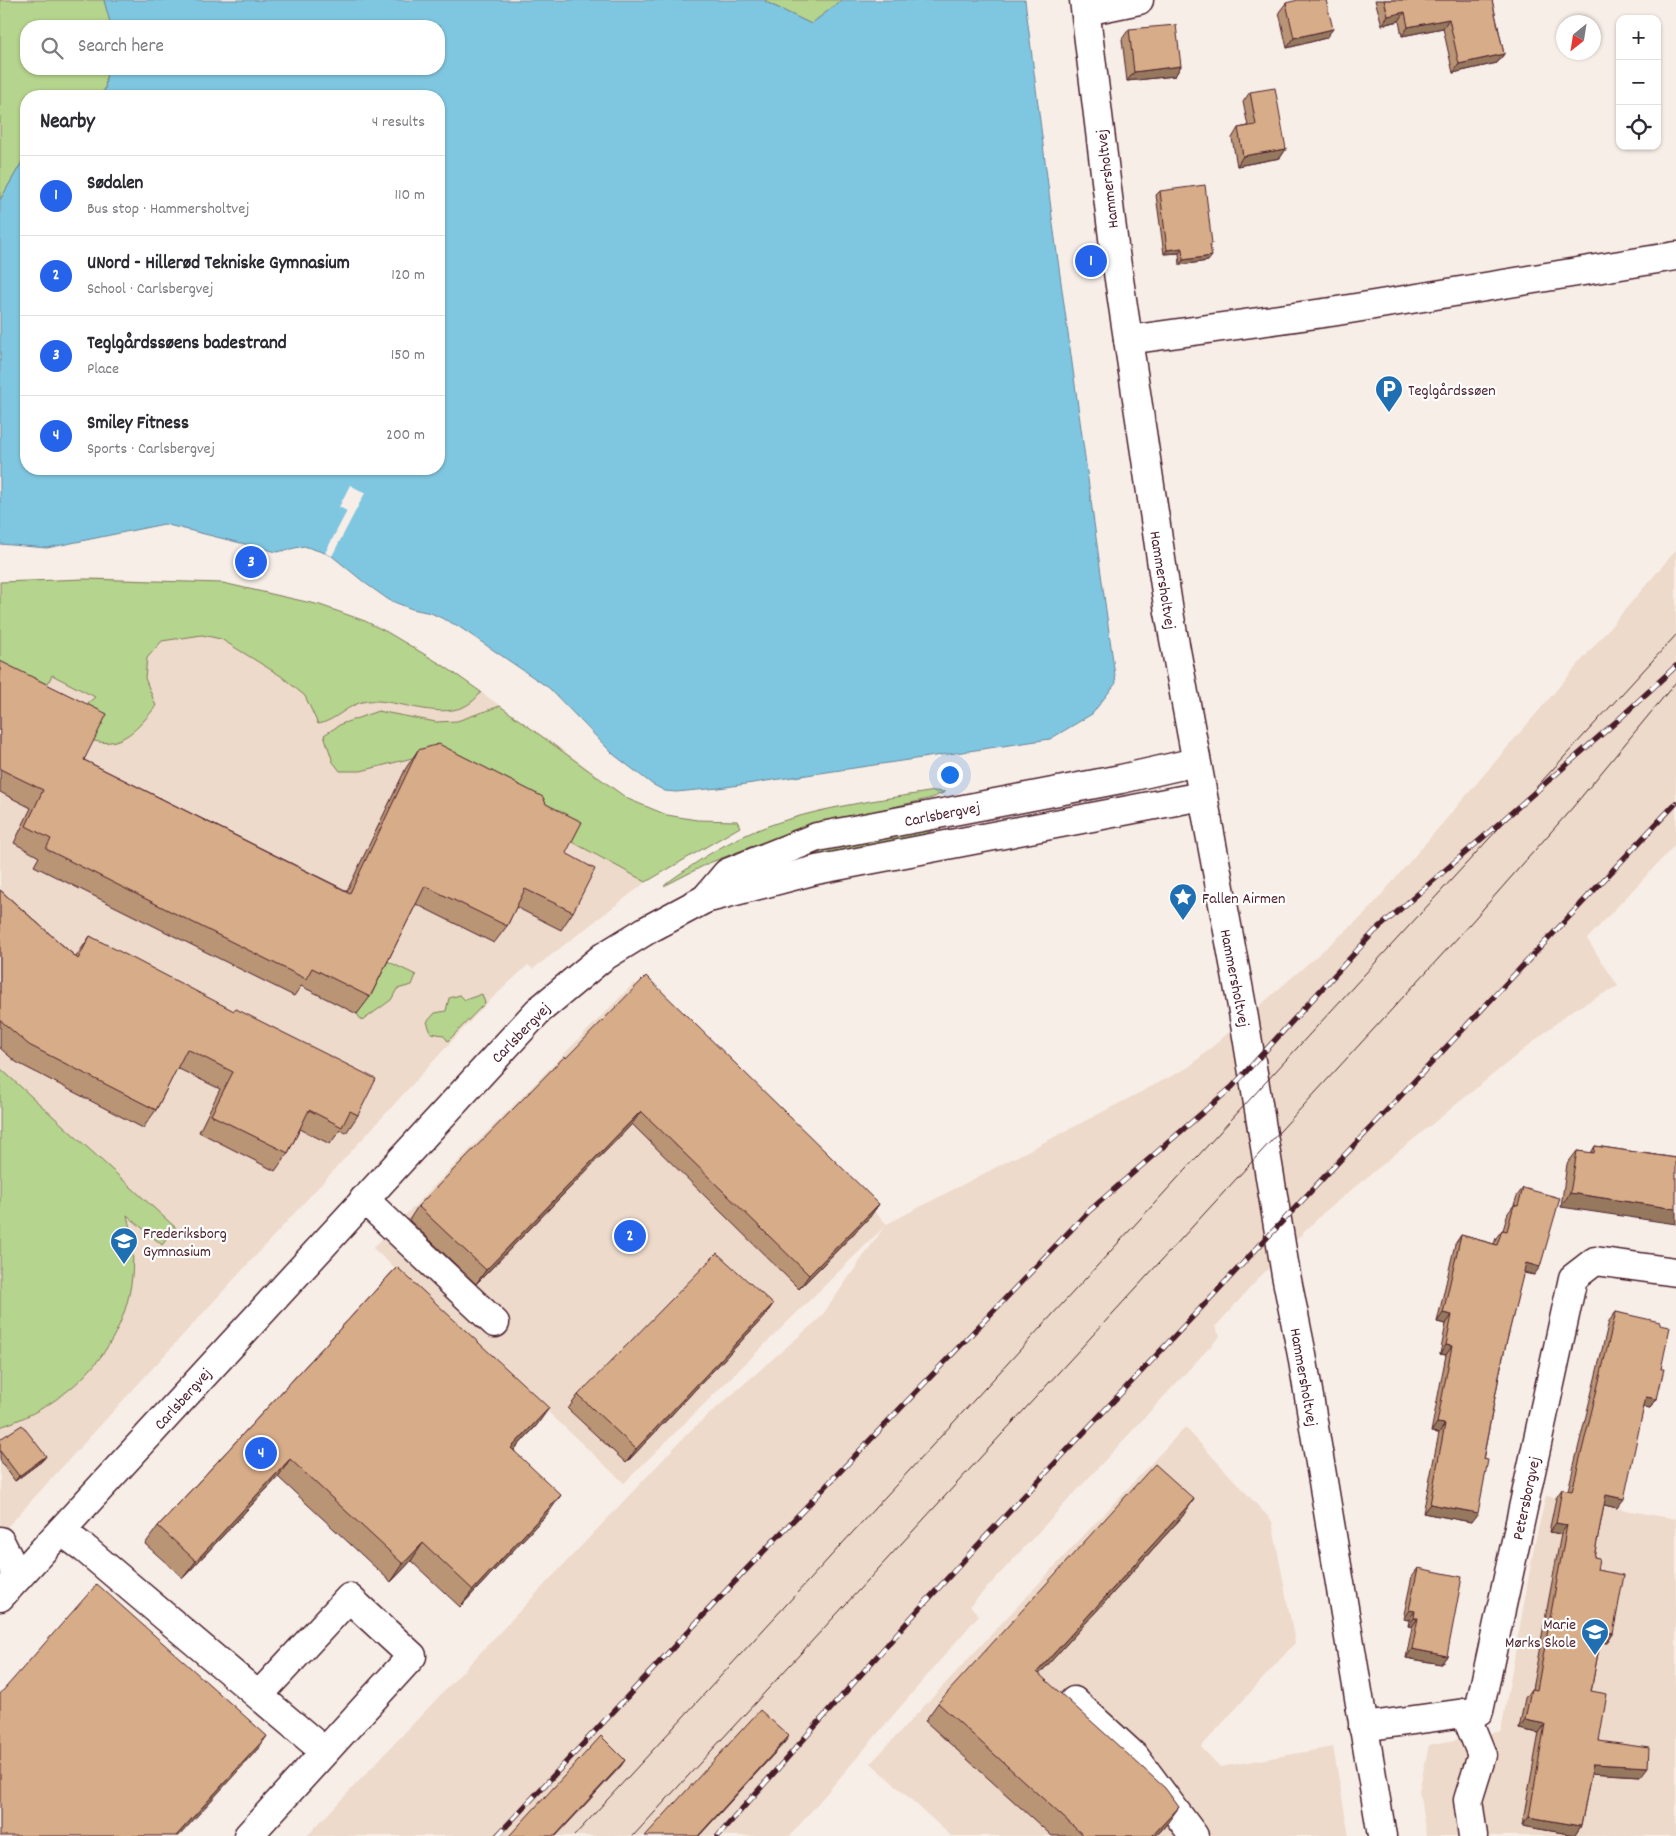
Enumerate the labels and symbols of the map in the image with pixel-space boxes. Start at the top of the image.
north arrow [1556,15,1601,60]
street label: Hammersholtvej [1091,128,1126,229]
pin: 1 [1075,242,1107,280]
parking icon: Teglgårdssøen [1374,374,1404,413]
place label: Teglgårdssøen [1408,380,1496,403]
street label: Hammersholtvej [1142,529,1181,631]
pin: 3 [235,543,267,581]
your location [937,762,963,788]
street label: Carlsbergvej [903,797,982,834]
place icon: Fallen Airmen [1168,882,1198,921]
place label: Fallen Airmen [1202,888,1285,911]
street label: Hammersholtvej [1213,927,1254,1029]
street label: Carlsbergvej [487,998,557,1069]
pin: 2 [614,1217,646,1255]
place label: Frederiksborg Gymnasium [143,1223,227,1264]
school or university icon: Frederiksborg Gymnasium [109,1226,139,1265]
street label: Hammersholtvej [1283,1326,1322,1428]
street label: Carlsbergvej [150,1363,218,1436]
pin: 4 [245,1434,277,1472]
street label: Petersborgvej [1507,1455,1548,1542]
place label: Marie Mørks Skole [1505,1614,1576,1655]
school or university icon: Marie Mørks Skole [1580,1617,1610,1656]

